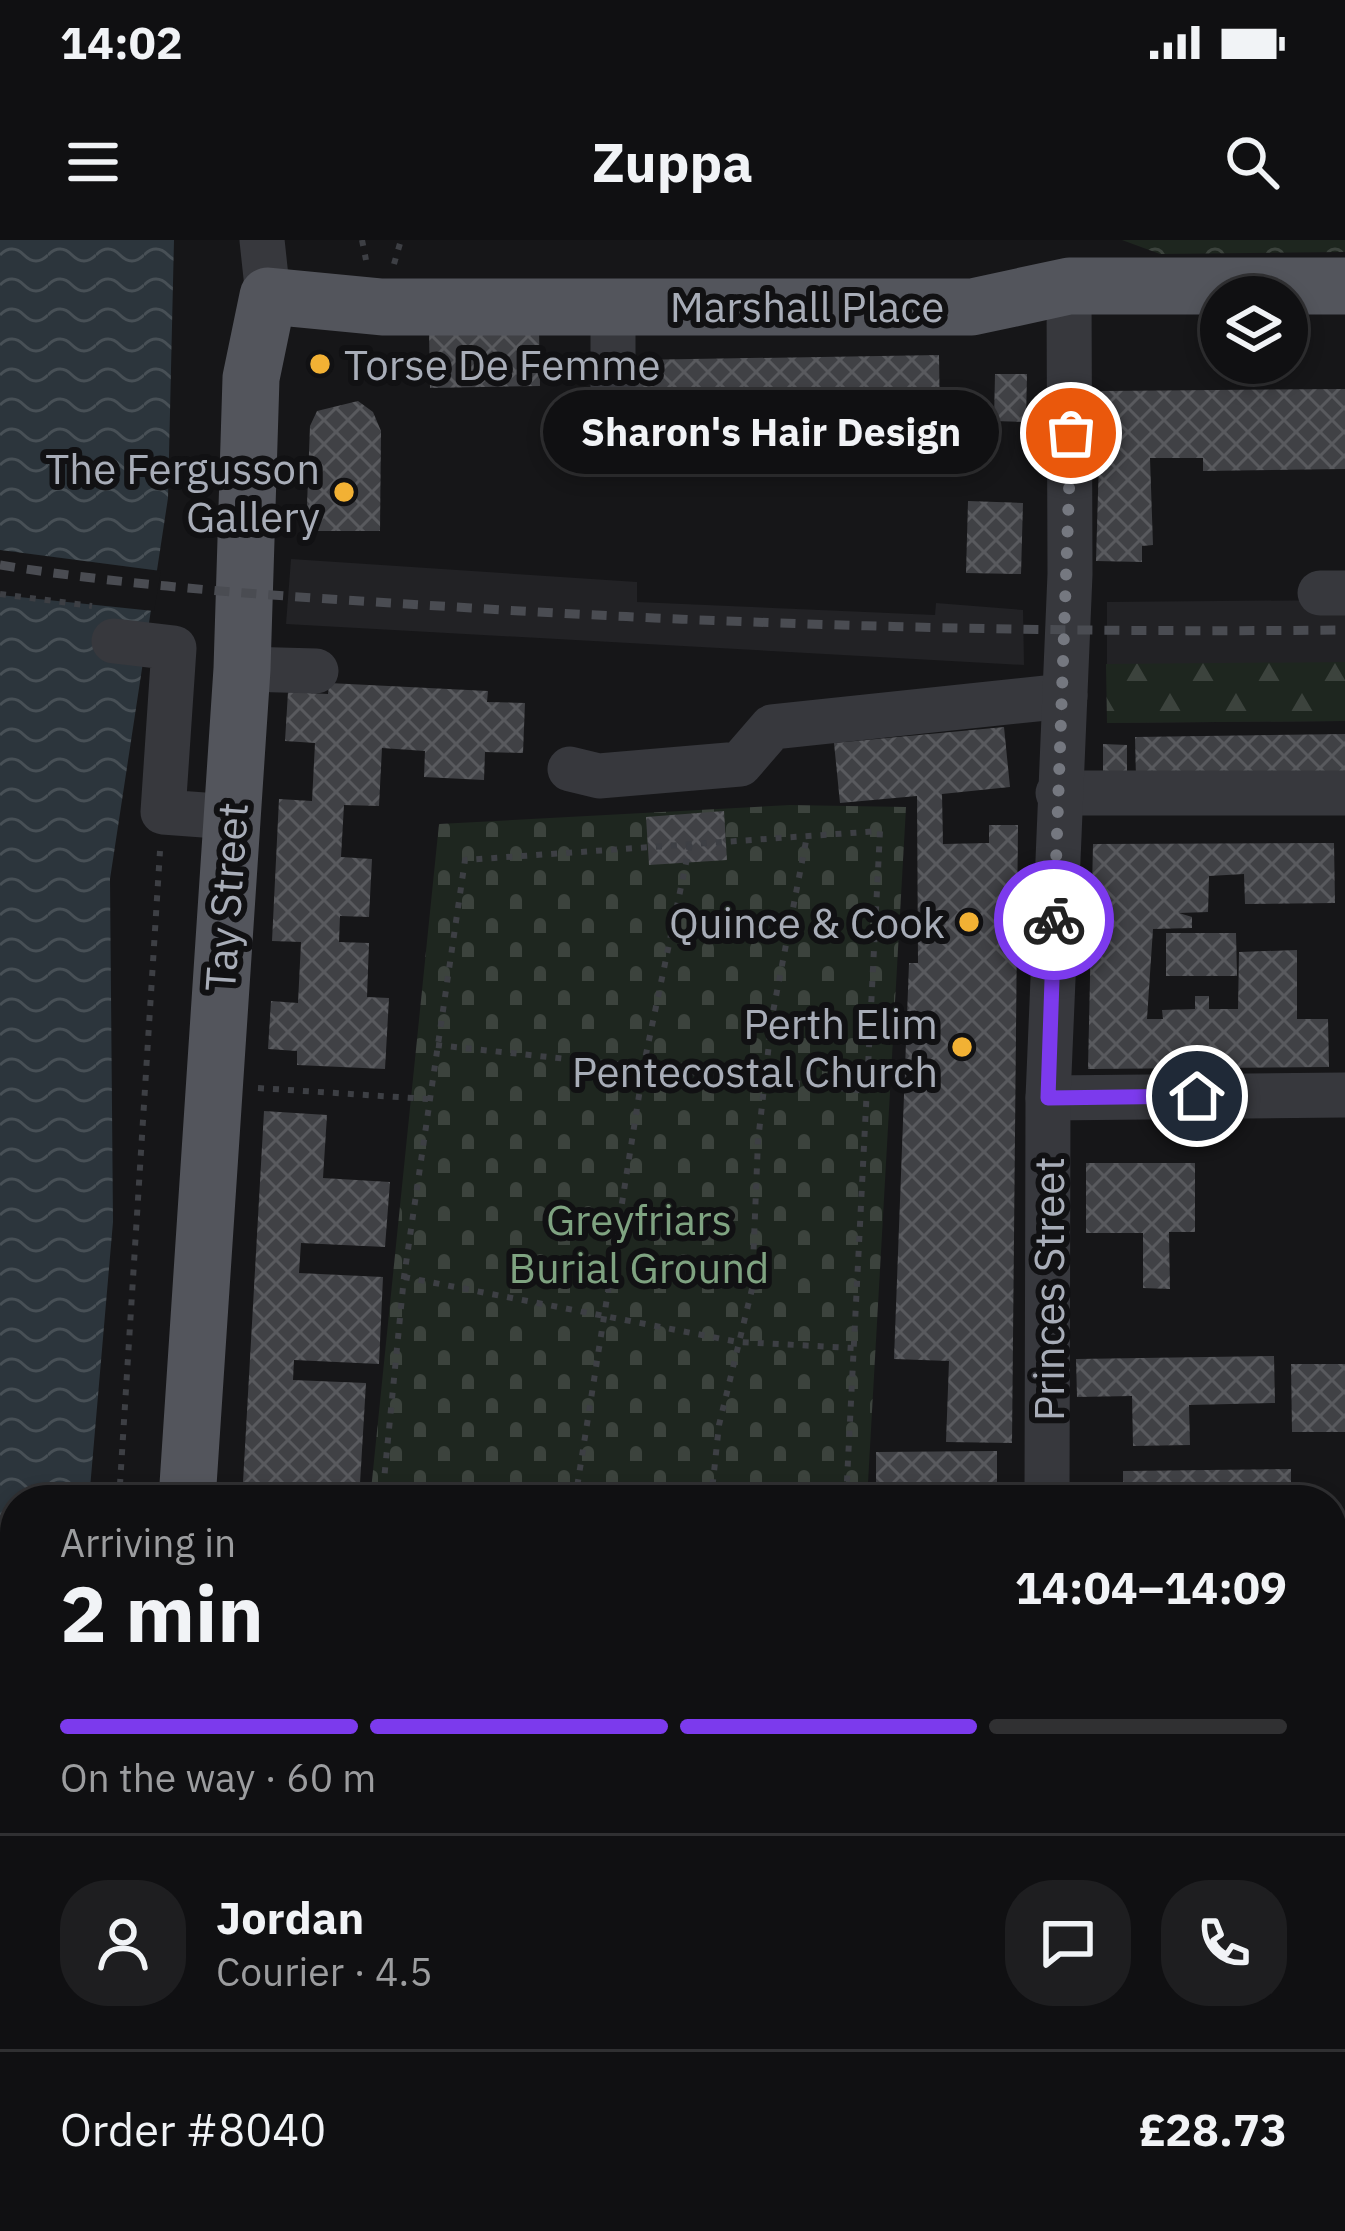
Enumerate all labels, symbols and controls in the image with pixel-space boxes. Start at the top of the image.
text: 14:02 [60,13,183,71]
text: Zuppa [592,127,753,197]
icon: menu [60,129,126,195]
icon: search [1219,129,1285,195]
map controls [1200,276,1308,384]
button: layers [1200,276,1308,384]
street label: Marshall Place [670,279,944,334]
place label: Torse De Femme [344,337,661,392]
marker: Torse De Femme [307,351,333,377]
pin [1020,382,1122,484]
callout: Sharon's Hair Design [543,391,999,475]
icon: bag [1038,400,1104,466]
text: Sharon's Hair Design [581,406,961,457]
place label: The Fergusson Gallery [45,441,320,544]
marker: The Fergusson Gallery [331,479,357,505]
street label: Tay Street [192,801,260,993]
courier [994,860,1114,980]
icon: bike [1021,887,1087,953]
place label: Quince & Cook [669,895,945,950]
marker: Quince & Cook [956,909,982,935]
place label: Perth Elim Pentecostal Church [572,996,938,1099]
marker: Perth Elim Pentecostal Church [949,1034,975,1060]
pin [1146,1045,1248,1147]
icon: home [1164,1063,1230,1129]
street label: Princes Street [1021,1157,1076,1421]
park label: Greyfriars Burial Ground [509,1192,769,1295]
text: Arriving in [60,1517,236,1568]
text: 14:04–14:09 [1015,1558,1287,1616]
text: 2 min [60,1562,264,1663]
text: On the way · 60 m [60,1752,376,1803]
button: person [60,1880,186,2006]
button: chat [1005,1880,1131,2006]
button: phone [1161,1880,1287,2006]
text: Jordan [216,1888,364,1946]
text: Courier · 4.5 [216,1946,433,1997]
text: Order #8040 [60,2100,326,2158]
text: £28.73 [1139,2100,1287,2158]

